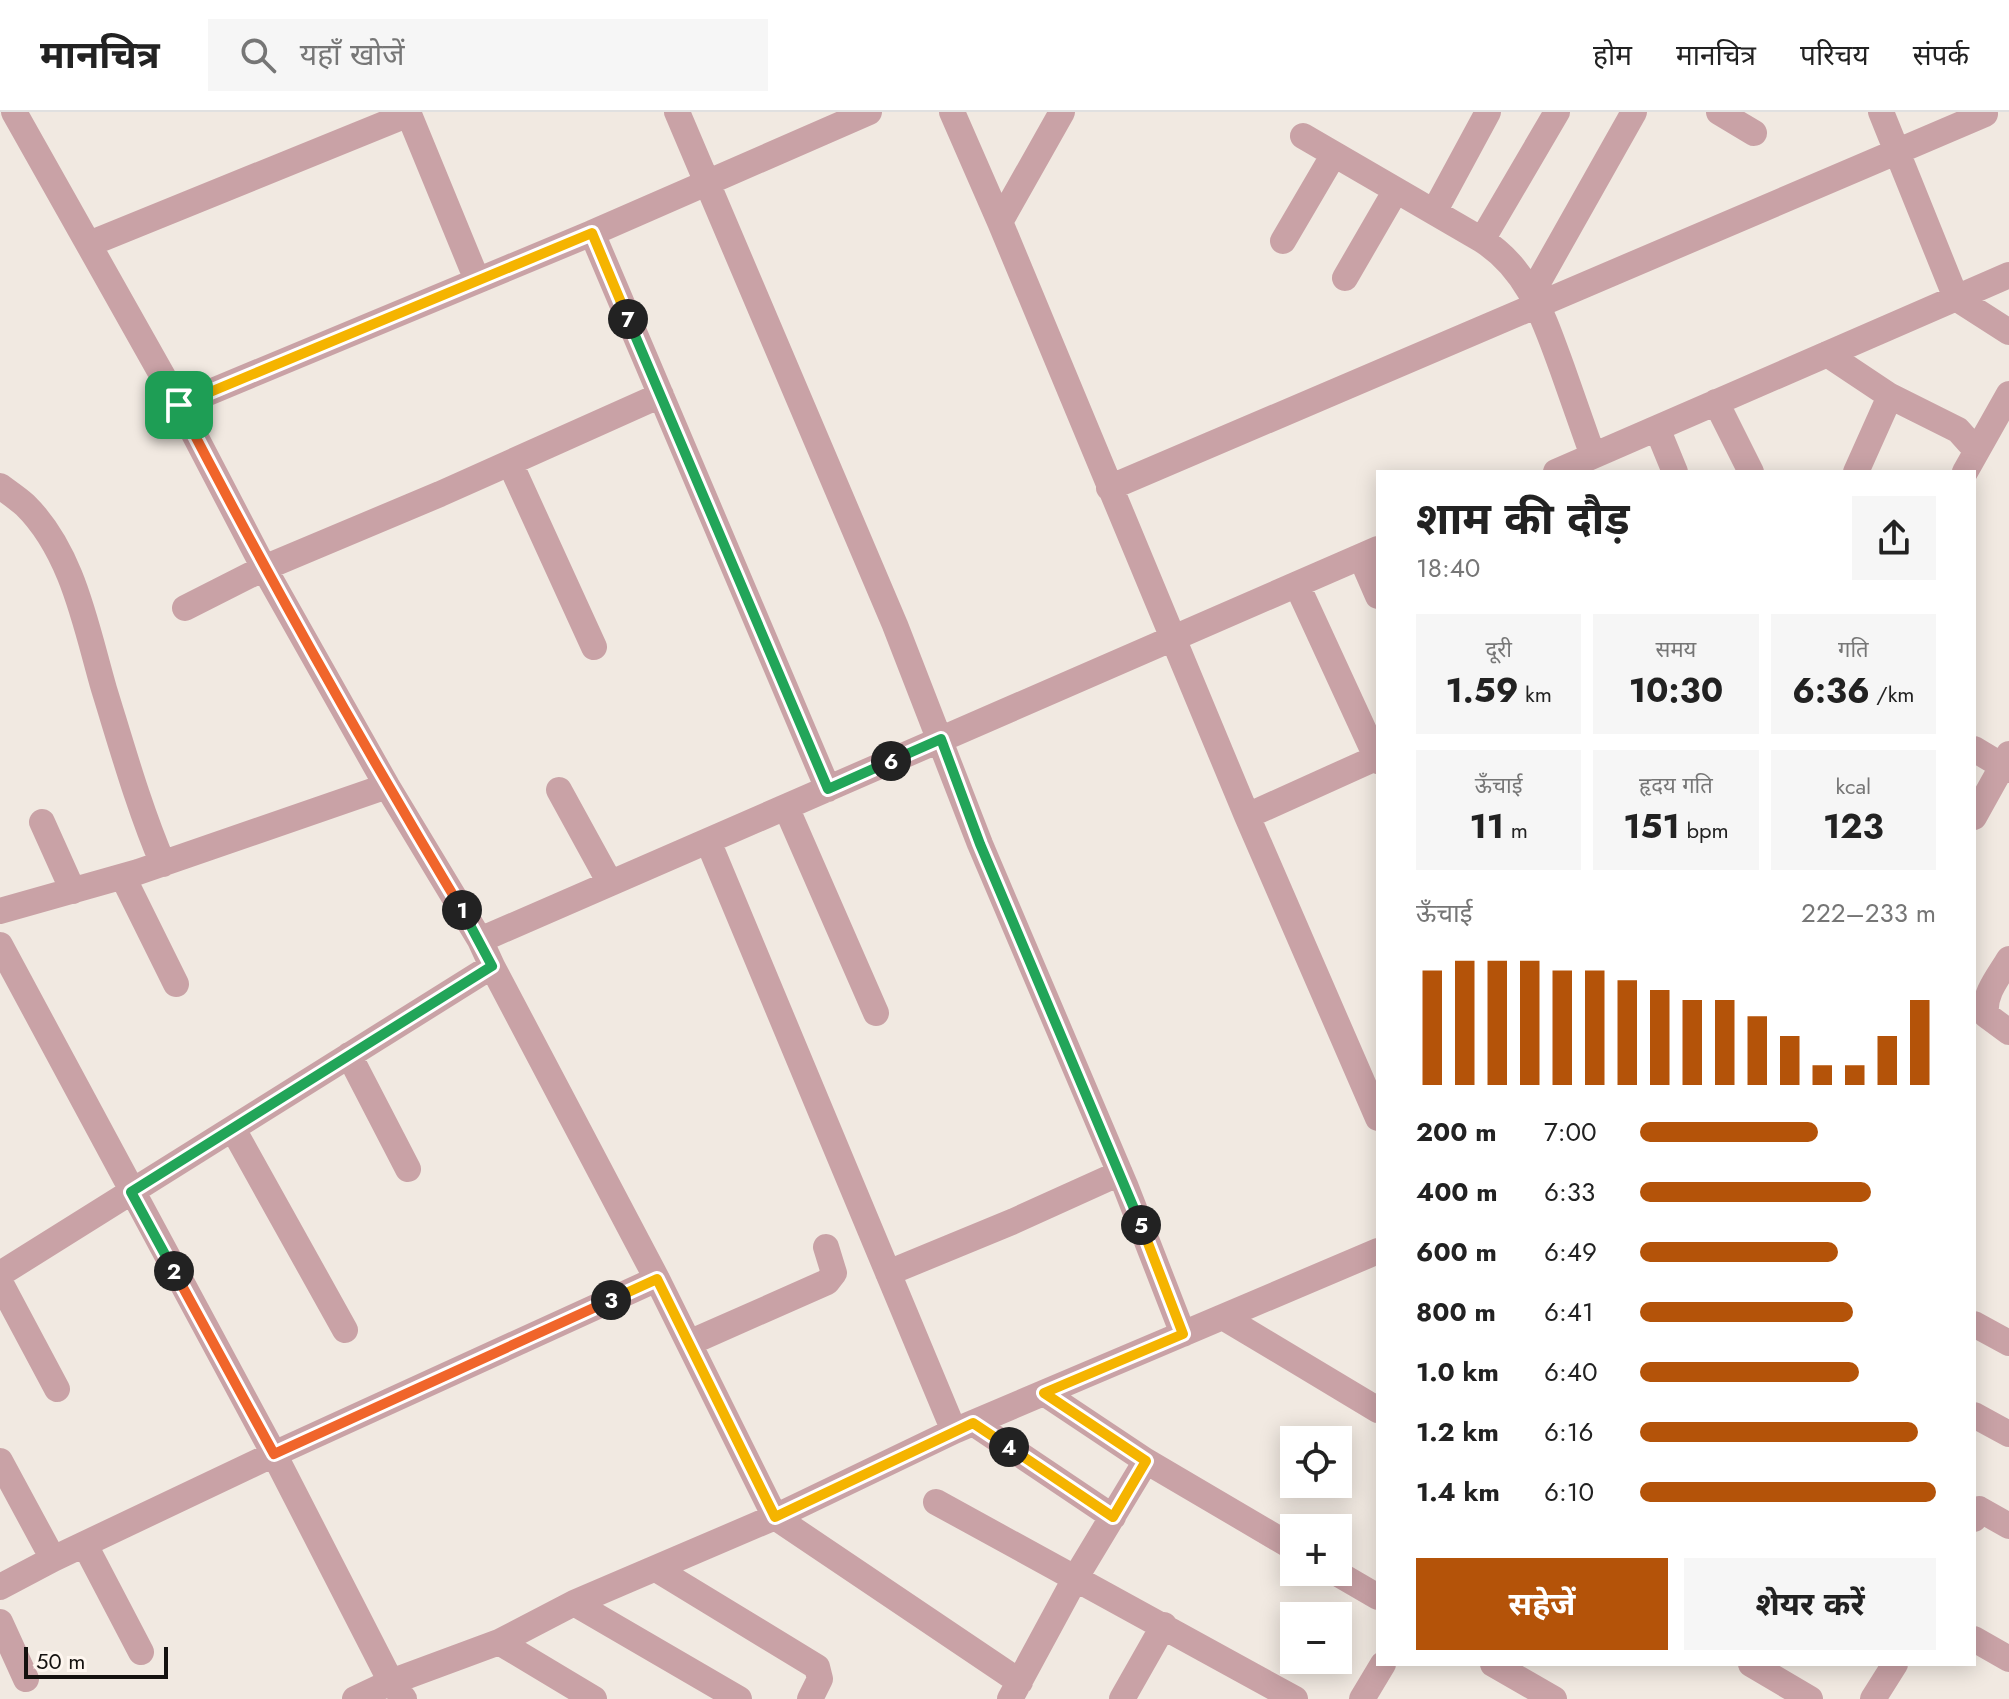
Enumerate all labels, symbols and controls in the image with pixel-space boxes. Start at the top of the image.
search box [208,19,768,91]
text: मानचित्र [40,27,160,82]
icon: search [236,33,280,77]
text: यहाँ खोजें [300,33,404,76]
text: होम [1593,35,1632,76]
text: मानचित्र [1676,35,1756,76]
text: परिचय [1800,35,1869,76]
text: संपर्क [1913,35,1969,76]
pin: 7 [608,299,648,339]
text: 7 [621,303,635,335]
pin [145,371,213,439]
icon: arrive [157,383,201,427]
text: शाम की दौड़ [1416,487,1630,551]
button: share [1852,496,1936,580]
text: 18:40 [1416,549,1480,587]
text: दूरी [1485,633,1512,665]
text: समय [1656,633,1696,665]
text: गति [1838,633,1869,665]
text: 1.59 [1445,666,1518,715]
text: 10:30 [1629,666,1723,715]
text: 6:36 [1792,666,1870,715]
text: km [1518,678,1552,710]
text: /km [1870,678,1914,710]
pin: 6 [871,741,911,781]
text: 6 [884,745,898,777]
text: ऊँचाई [1475,769,1523,801]
text: हृदय गति [1639,769,1713,801]
text: kcal [1836,770,1871,802]
text: 11 [1469,802,1504,851]
text: 151 [1623,802,1680,851]
text: 123 [1823,802,1884,851]
text: m [1504,814,1528,846]
text: bpm [1680,814,1729,846]
pin: 1 [442,890,482,930]
text: 1 [456,894,468,926]
text: ऊँचाई [1416,894,1472,932]
text: 222–233 m [1801,894,1936,932]
text: 200 m [1416,1113,1497,1151]
text: 7:00 [1544,1113,1597,1151]
text: 400 m [1416,1173,1498,1211]
text: 6:33 [1544,1173,1595,1211]
pin: 5 [1121,1205,1161,1245]
text: 5 [1134,1209,1148,1241]
text: 600 m [1416,1233,1497,1271]
text: 6:49 [1544,1233,1597,1271]
pin: 2 [154,1251,194,1291]
text: 2 [167,1255,181,1287]
pin: 3 [591,1280,631,1320]
text: 3 [604,1284,618,1316]
text: 800 m [1416,1293,1496,1331]
text: 6:41 [1544,1293,1594,1331]
text: 1.0 km [1416,1353,1499,1391]
text: 6:40 [1544,1353,1598,1391]
text: 1.2 km [1416,1413,1499,1451]
text: 6:16 [1544,1413,1593,1451]
map controls [1280,1426,1352,1674]
button: locate [1280,1426,1352,1498]
pin: 4 [989,1427,1029,1467]
text: 4 [1001,1431,1017,1463]
text: 1.4 km [1416,1473,1500,1511]
text: 6:10 [1544,1473,1594,1511]
button: + [1280,1514,1352,1586]
button: सहेजें [1416,1558,1668,1650]
button: शेयर करें [1684,1558,1936,1650]
button: − [1280,1602,1352,1674]
scale bar [24,1643,168,1679]
text: 50 m [36,1645,85,1677]

